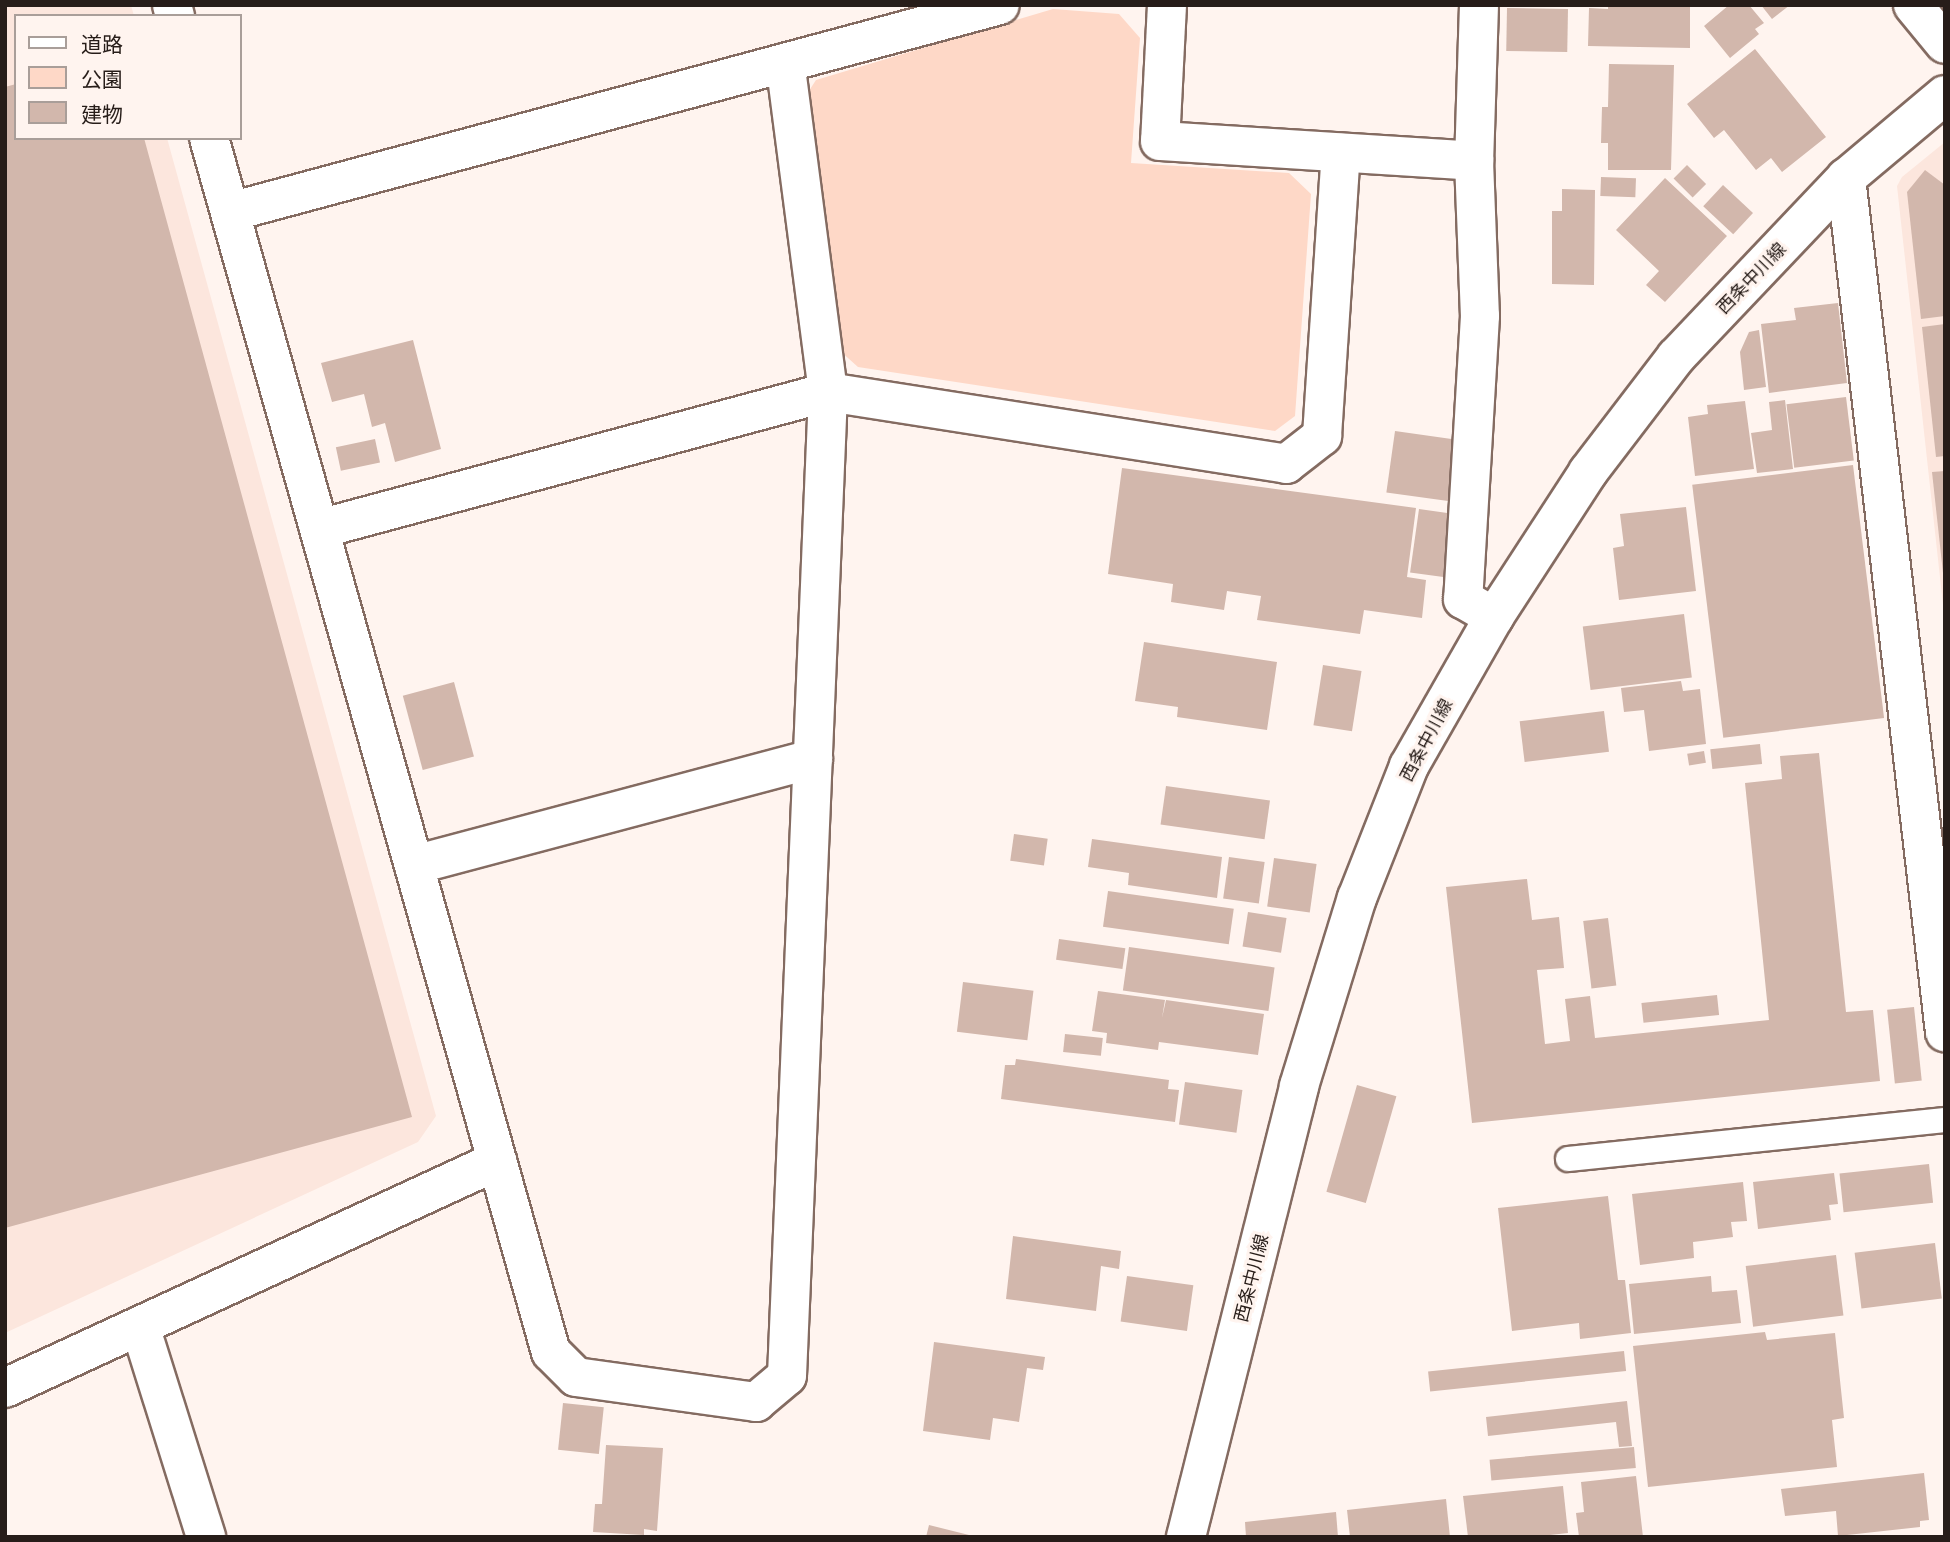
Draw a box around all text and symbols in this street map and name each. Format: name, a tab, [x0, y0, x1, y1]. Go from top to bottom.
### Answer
legend	[14, 14, 242, 140]
text: 道路	[81, 30, 123, 58]
text: 公園	[81, 65, 123, 93]
text: 建物	[81, 100, 123, 128]
street label: 西条中川線	[1712, 238, 1790, 318]
street label: 西条中川線	[1395, 695, 1457, 785]
street label: 西条中川線	[1230, 1232, 1272, 1324]

